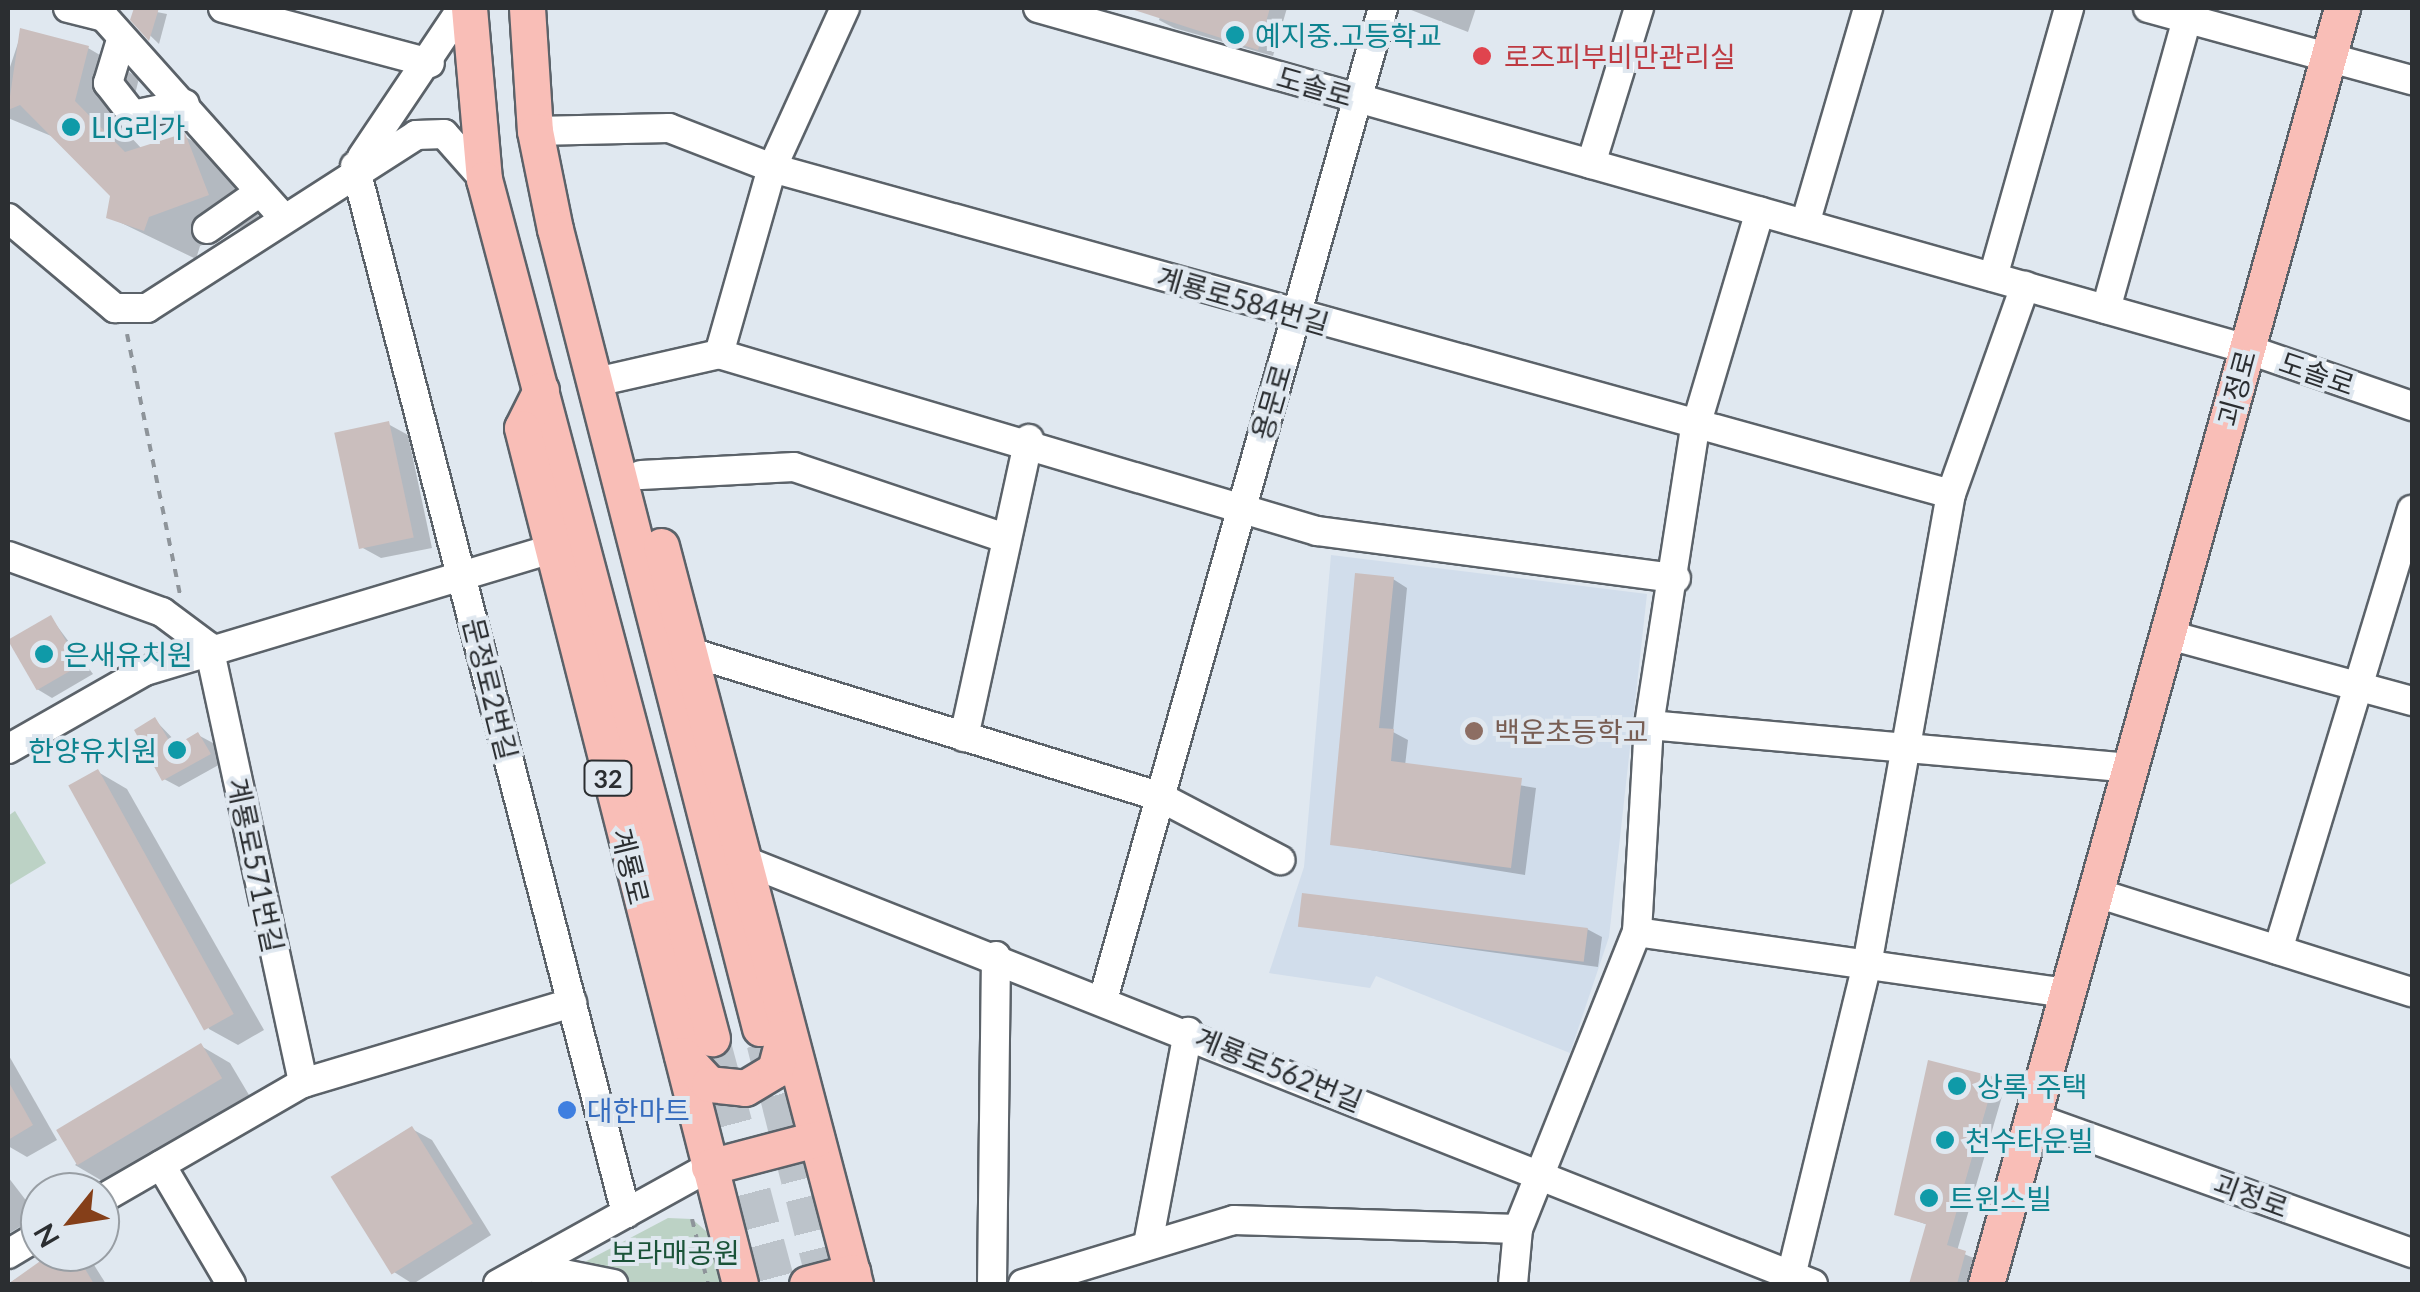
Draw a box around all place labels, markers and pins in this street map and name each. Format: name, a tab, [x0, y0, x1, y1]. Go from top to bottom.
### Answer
place label: 예지중.고등학교	[1255, 18, 1442, 52]
marker: 예지중.고등학교	[1224, 24, 1246, 46]
place label: 로즈피부비만관리실	[1504, 39, 1736, 73]
marker: 로즈피부비만관리실	[1469, 43, 1495, 69]
place label: LIG리가	[91, 110, 185, 144]
marker: LIG리가	[60, 116, 82, 138]
place label: 은새유치원	[64, 637, 193, 671]
marker: 은새유치원	[33, 643, 55, 665]
place label: 백운초등학교	[1494, 714, 1649, 748]
marker: 백운초등학교	[1463, 720, 1485, 742]
place label: 한양유치원	[28, 733, 157, 767]
marker: 한양유치원	[166, 739, 188, 761]
place label: 상록 주택	[1977, 1069, 2087, 1103]
marker: 상록 주택	[1946, 1075, 1968, 1097]
place label: 대한마트	[587, 1093, 690, 1127]
marker: 대한마트	[556, 1099, 578, 1121]
place label: 천수타운빌	[1965, 1123, 2094, 1157]
marker: 천수타운빌	[1934, 1129, 1956, 1151]
place label: 트윈스빌	[1949, 1181, 2052, 1215]
marker: 트윈스빌	[1918, 1187, 1940, 1209]

